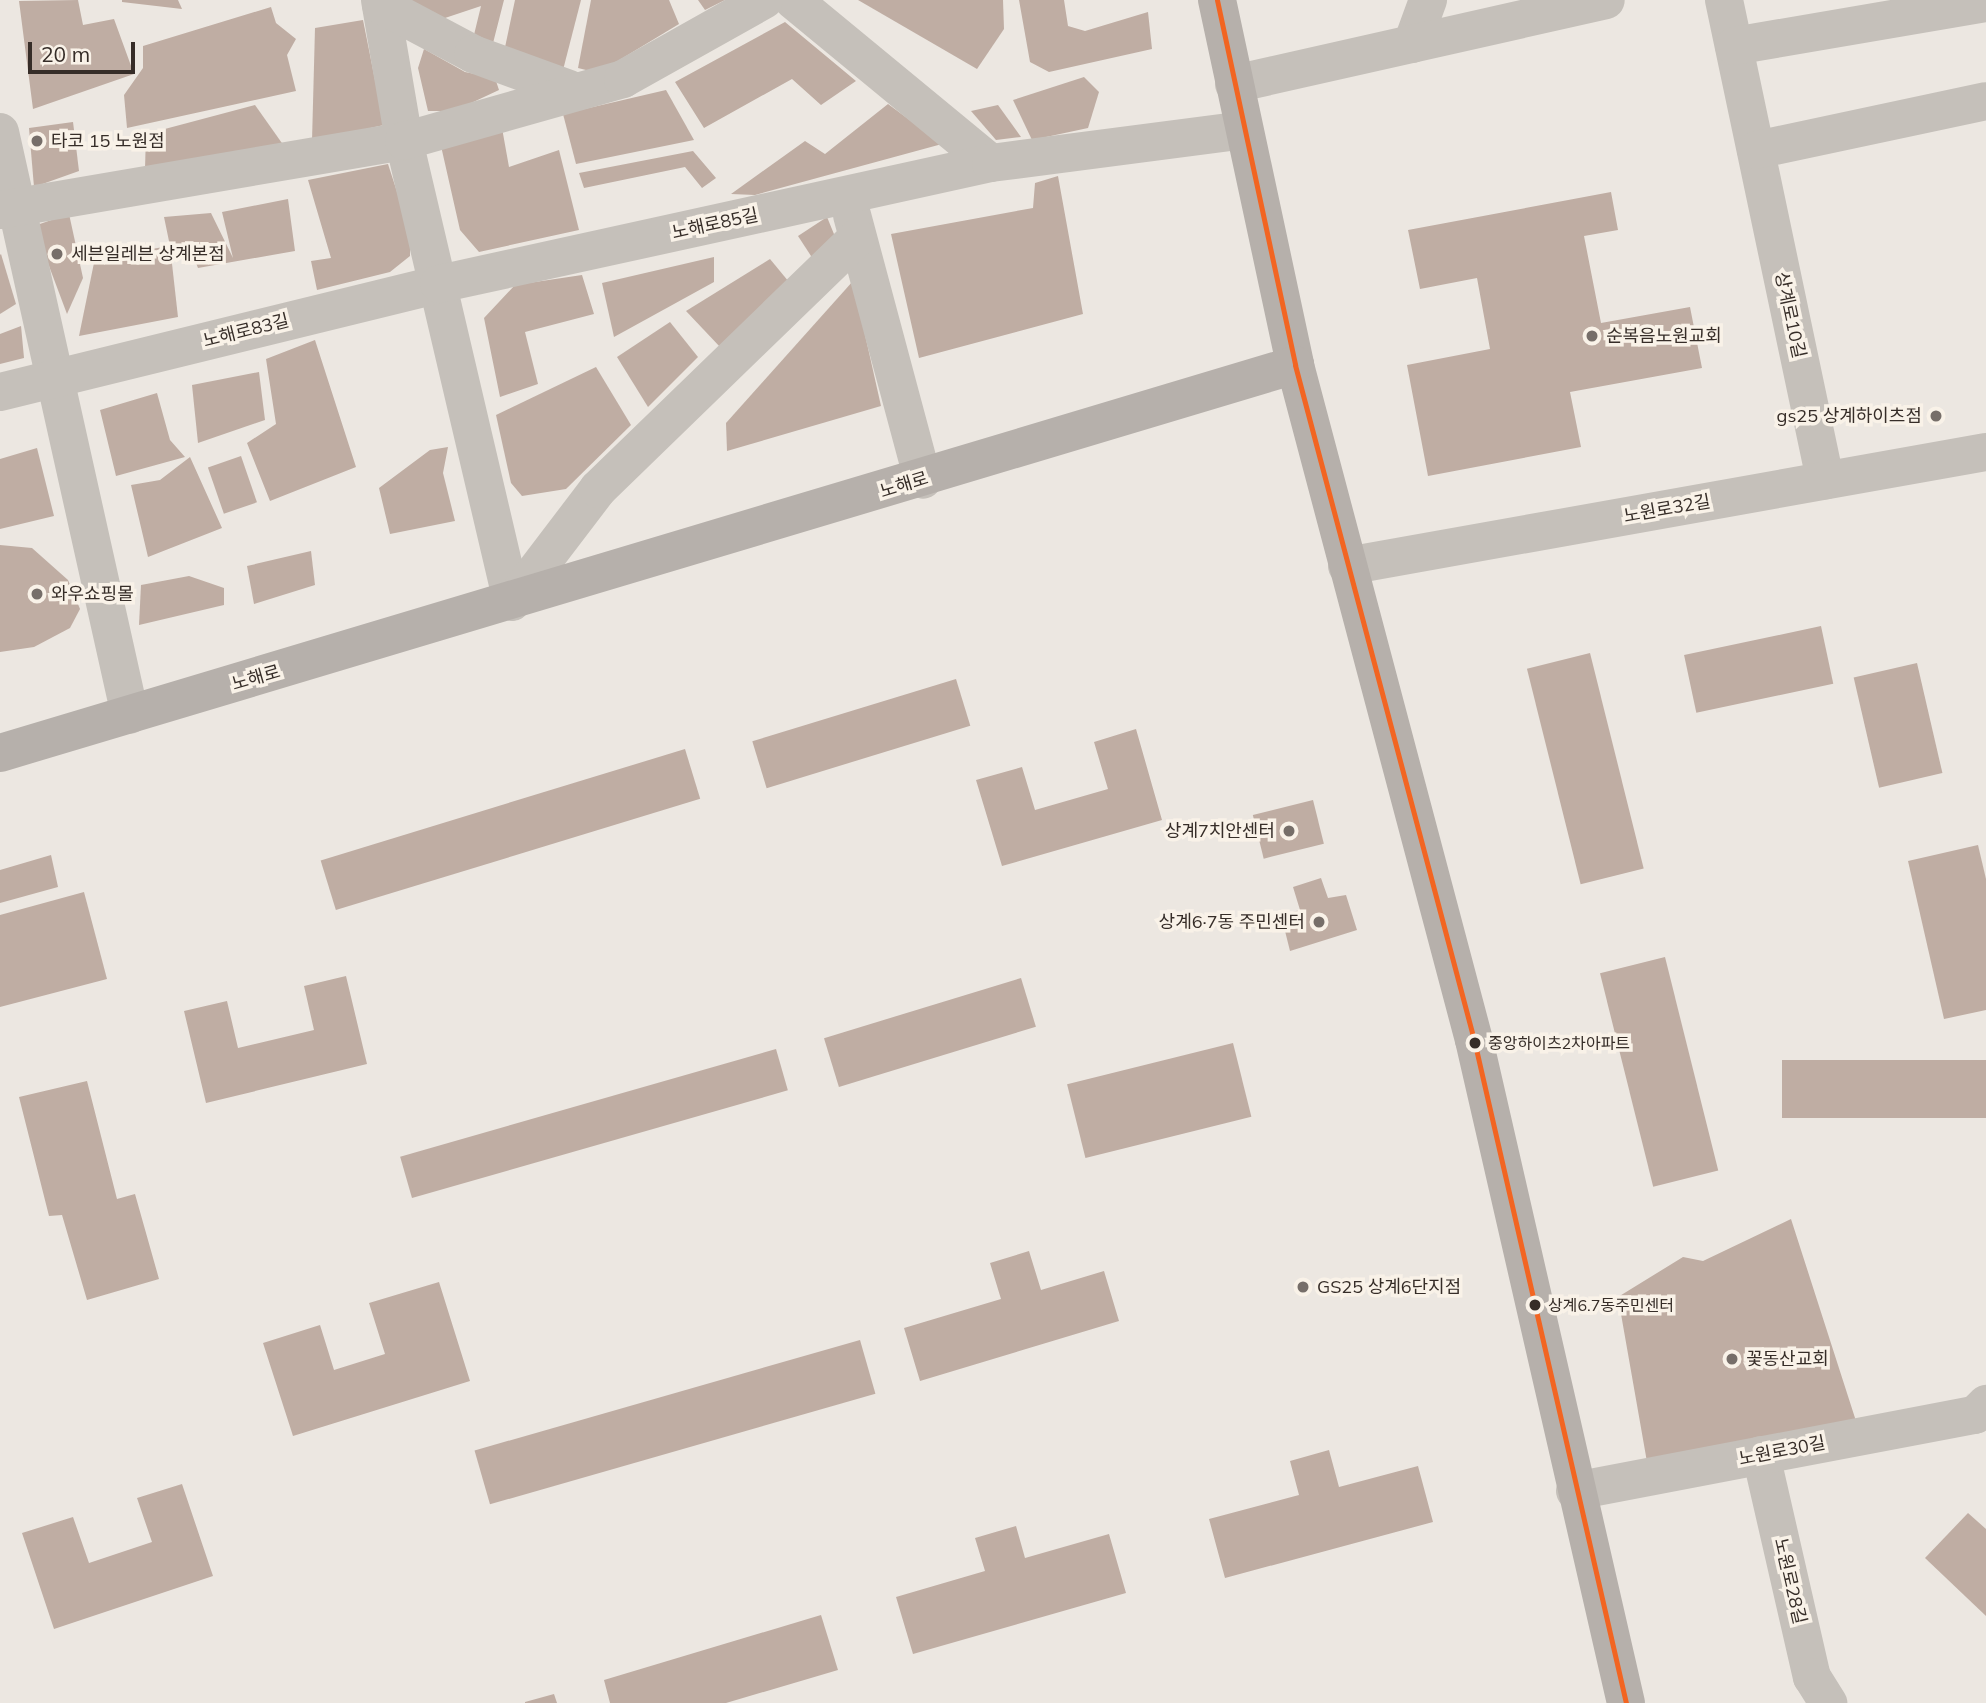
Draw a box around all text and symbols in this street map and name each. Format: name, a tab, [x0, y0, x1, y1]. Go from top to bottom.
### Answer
scale bar	[32, 28, 138, 72]
text: 20 m	[41, 41, 90, 67]
place label: 타코 15 노원점	[51, 130, 165, 152]
marker: 타코 15 노원점	[29, 133, 45, 149]
street label: 노해로85길	[670, 204, 760, 244]
place label: 세븐일레븐 상계본점	[71, 243, 225, 265]
marker: 세븐일레븐 상계본점	[49, 246, 65, 262]
street label: 상계로10길	[1770, 270, 1810, 360]
street label: 노해로83길	[201, 310, 291, 352]
place label: 순복음노원교회	[1606, 325, 1722, 347]
marker: 순복음노원교회	[1584, 328, 1600, 344]
place label: gs25 상계하이츠점	[1777, 405, 1922, 427]
marker: gs25 상계하이츠점	[1928, 408, 1944, 424]
street label: 노해로	[877, 467, 931, 503]
street label: 노원로32길	[1622, 491, 1712, 527]
place label: 와우쇼핑몰	[51, 583, 134, 605]
marker: 와우쇼핑몰	[29, 586, 45, 602]
street label: 노해로	[229, 661, 283, 695]
place label: 상계7치안센터	[1165, 820, 1275, 842]
marker: 상계7치안센터	[1281, 823, 1297, 839]
place label: 상계6·7동 주민센터	[1159, 911, 1305, 933]
marker: 상계6·7동 주민센터	[1311, 914, 1327, 930]
place label: 중앙하이츠2차아파트	[1488, 1033, 1630, 1053]
marker: 중앙하이츠2차아파트	[1468, 1036, 1482, 1050]
place label: GS25 상계6단지점	[1317, 1276, 1461, 1298]
marker: GS25 상계6단지점	[1295, 1279, 1311, 1295]
place label: 상계6.7동주민센터	[1548, 1295, 1674, 1315]
marker: 상계6.7동주민센터	[1528, 1298, 1542, 1312]
place label: 꽃동산교회	[1746, 1348, 1829, 1370]
marker: 꽃동산교회	[1724, 1351, 1740, 1367]
street label: 노원로30길	[1737, 1432, 1827, 1470]
street label: 노원로28길	[1770, 1536, 1810, 1626]

